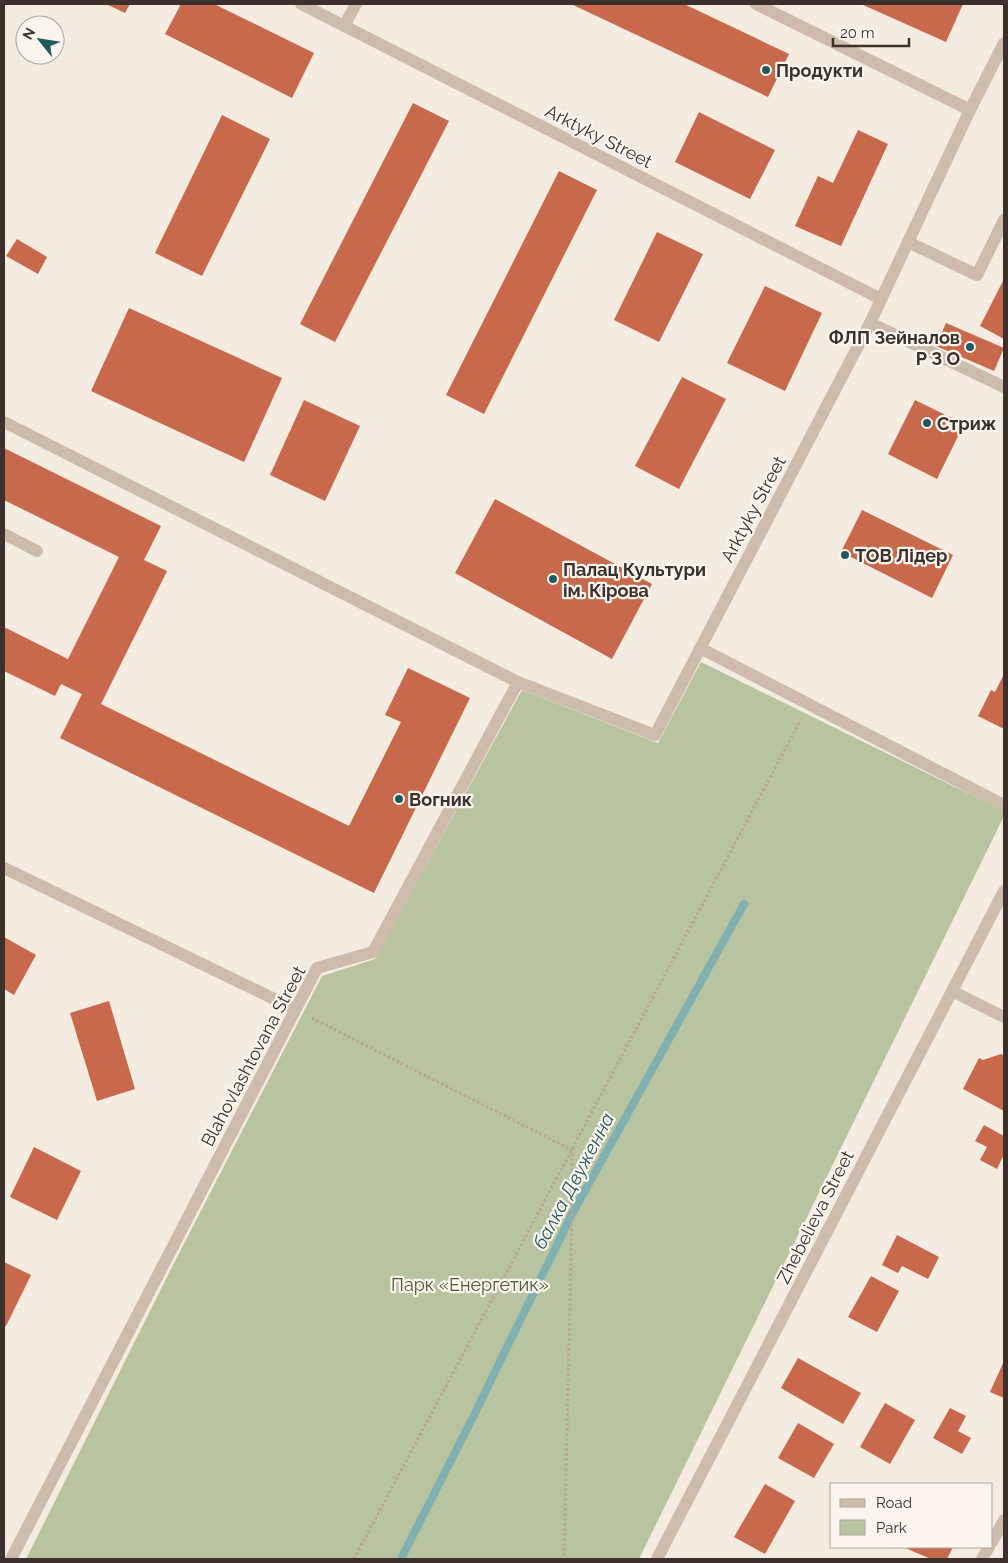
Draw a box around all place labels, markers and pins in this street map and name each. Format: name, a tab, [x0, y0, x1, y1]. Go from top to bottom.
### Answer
place label: Продукти	[776, 60, 863, 81]
marker: Продукти	[760, 64, 772, 76]
place label: ФЛП Зейналов Р З О	[829, 327, 960, 369]
marker: ФЛП Зейналов Р З О	[964, 341, 976, 353]
place label: Стриж	[937, 413, 997, 434]
marker: Стриж	[921, 417, 933, 429]
place label: ТОВ Лідер	[855, 545, 947, 566]
marker: ТОВ Лідер	[839, 549, 851, 561]
place label: Палац Культури ім. Кірова	[563, 559, 706, 601]
marker: Палац Культури ім. Кірова	[547, 573, 559, 585]
place label: Вогник	[409, 789, 472, 810]
marker: Вогник	[393, 793, 405, 805]

